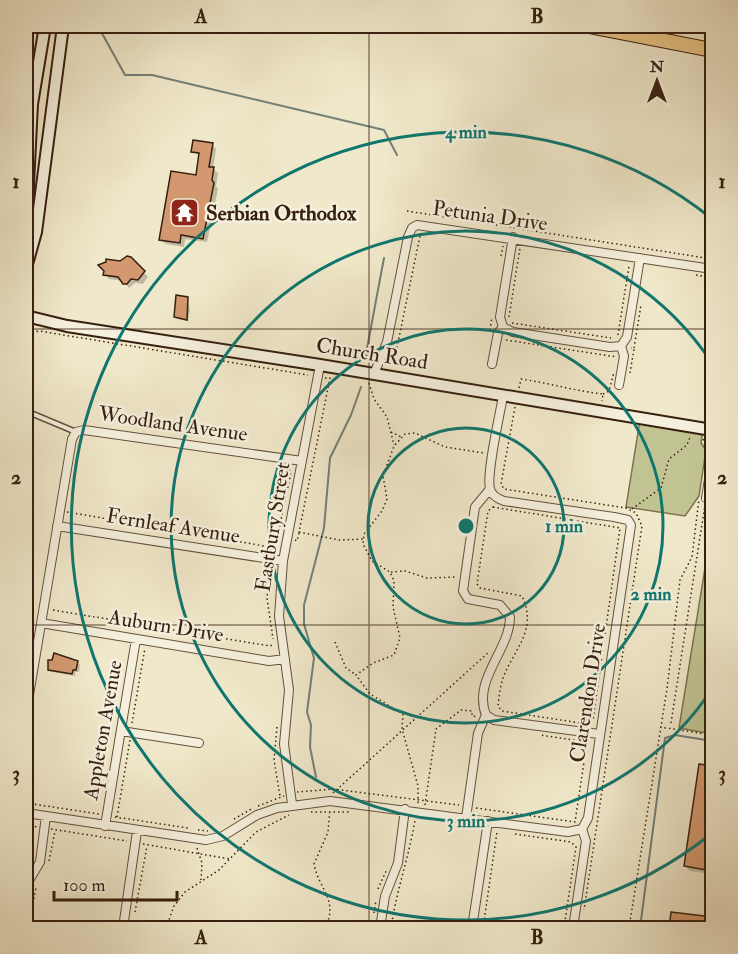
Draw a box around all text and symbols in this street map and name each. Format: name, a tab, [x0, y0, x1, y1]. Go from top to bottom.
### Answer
text: A	[194, 4, 208, 29]
text: B	[530, 4, 544, 29]
north arrow	[627, 51, 687, 111]
text: N	[649, 57, 665, 77]
text: 4 min	[444, 121, 487, 144]
text: 1	[12, 169, 20, 194]
text: 1	[718, 169, 726, 194]
street label: Petunia Drive	[431, 195, 549, 237]
temple icon: Serbian Orthodox	[169, 197, 201, 229]
place label: Serbian Orthodox	[206, 200, 357, 227]
street label: Church Road	[314, 332, 430, 376]
street label: Woodland Avenue	[96, 400, 250, 448]
street label: Eastbury Street	[249, 460, 297, 594]
text: 2	[11, 465, 21, 490]
text: 2	[717, 465, 727, 490]
street label: Fernleaf Avenue	[104, 502, 242, 550]
text: 1 min	[545, 515, 584, 538]
centre of rings	[456, 516, 476, 536]
text: 2 min	[631, 583, 672, 606]
street label: Auburn Drive	[105, 603, 226, 648]
street label: Clarendon Drive	[564, 621, 612, 764]
street label: Appleton Avenue	[77, 658, 129, 803]
text: 3	[12, 761, 20, 786]
text: 3	[718, 761, 726, 786]
text: 3 min	[447, 810, 486, 833]
scale bar	[54, 864, 177, 902]
text: 100 m	[63, 874, 106, 897]
text: A	[194, 925, 208, 950]
text: B	[530, 925, 544, 950]

